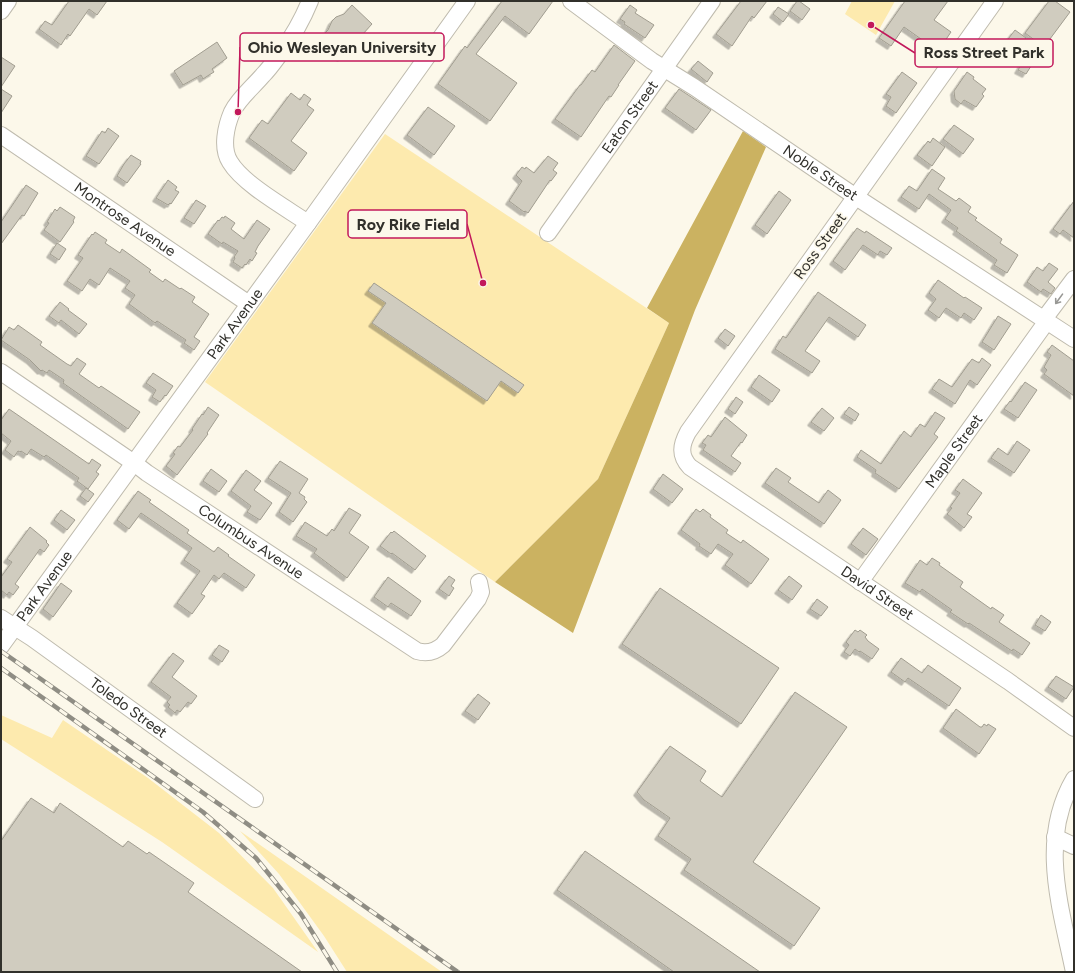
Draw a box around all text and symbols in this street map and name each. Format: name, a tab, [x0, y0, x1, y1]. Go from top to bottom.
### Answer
callout: Ohio Wesleyan University	[240, 33, 444, 61]
text: Ohio Wesleyan University	[248, 38, 437, 57]
callout: Ross Street Park	[915, 39, 1053, 67]
text: Ross Street Park	[923, 43, 1045, 62]
street label: Eaton Street	[598, 77, 662, 157]
street label: Noble Street	[780, 141, 861, 205]
street label: Montrose Avenue	[71, 179, 179, 260]
street label: Ross Street	[790, 209, 850, 283]
callout: Roy Rike Field	[348, 210, 467, 238]
text: Roy Rike Field	[356, 215, 460, 234]
street label: Park Avenue	[203, 285, 266, 363]
one-way arrow	[1055, 293, 1063, 304]
street label: Maple Street	[921, 410, 986, 492]
street label: Columbus Avenue	[195, 500, 307, 583]
street label: Park Avenue	[13, 547, 76, 625]
street label: David Street	[837, 562, 917, 624]
street label: Toledo Street	[86, 674, 171, 742]

